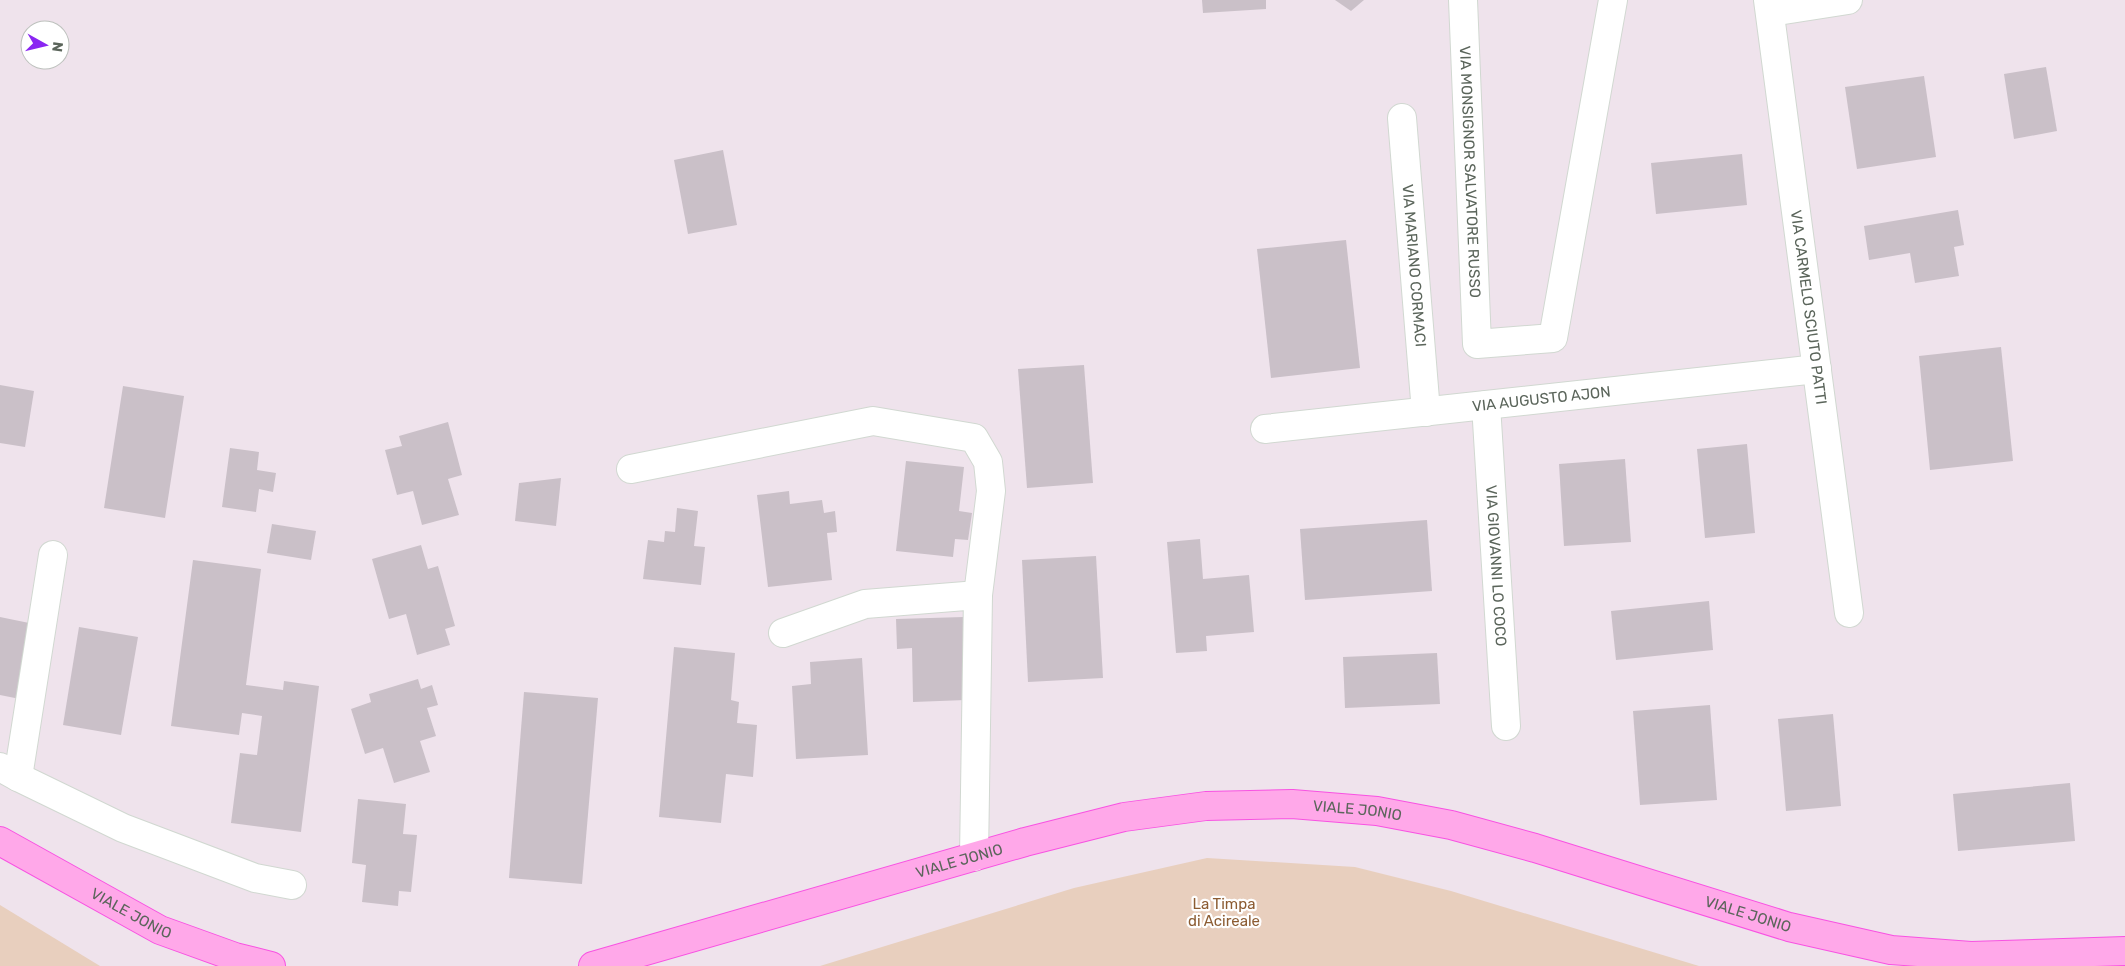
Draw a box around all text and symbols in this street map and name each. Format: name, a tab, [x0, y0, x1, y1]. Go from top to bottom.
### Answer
north arrow	[20, 20, 70, 70]
text: N	[48, 41, 66, 53]
street label: VIA MONSIGNOR SALVATORE RUSSO	[1456, 45, 1484, 298]
street label: VIA MARIANO CORMACI	[1398, 183, 1430, 348]
street label: VIA CARMELO SCIUTO PATTI	[1787, 209, 1830, 406]
street label: VIA AUGUSTO AJON	[1471, 382, 1612, 415]
street label: VIA GIOVANNI LO COCO	[1482, 484, 1510, 647]
street label: VIALE JONIO	[1312, 797, 1403, 825]
street label: VIALE JONIO	[914, 840, 1005, 882]
street label: VIALE JONIO	[88, 884, 174, 942]
street label: VIALE JONIO	[1702, 892, 1793, 936]
park label: La Timpa di Acireale	[1188, 895, 1260, 930]

